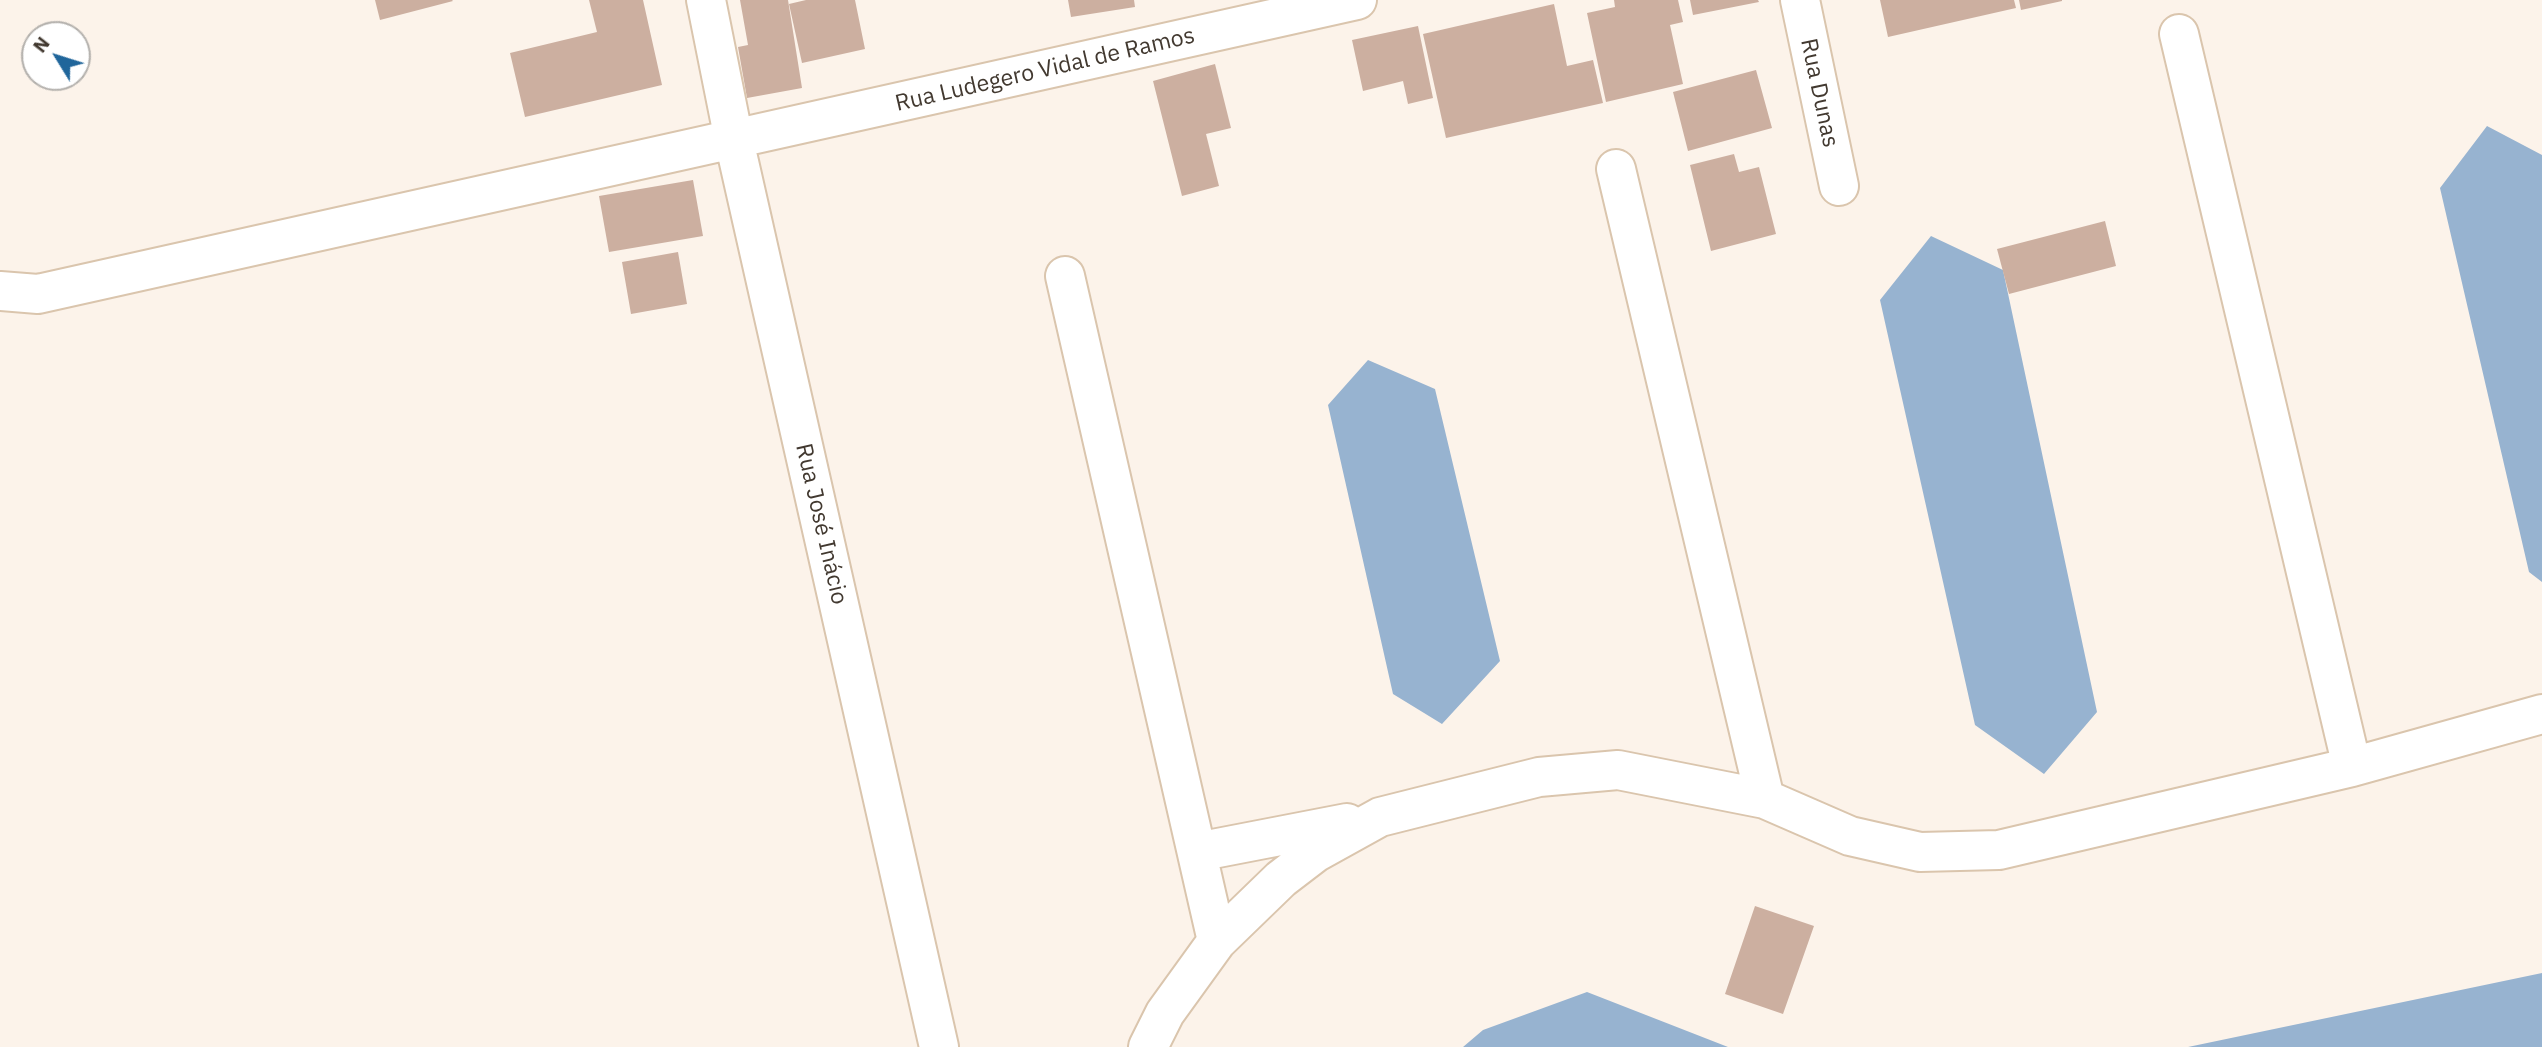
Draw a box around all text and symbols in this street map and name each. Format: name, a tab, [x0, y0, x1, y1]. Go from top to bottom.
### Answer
north arrow	[21, 21, 91, 91]
street label: Rua Ludegero Vidal de Ramos	[893, 22, 1197, 118]
text: N	[27, 31, 55, 57]
street label: Rua Dunas	[1794, 36, 1844, 150]
street label: Rua José Inácio	[789, 441, 853, 607]

